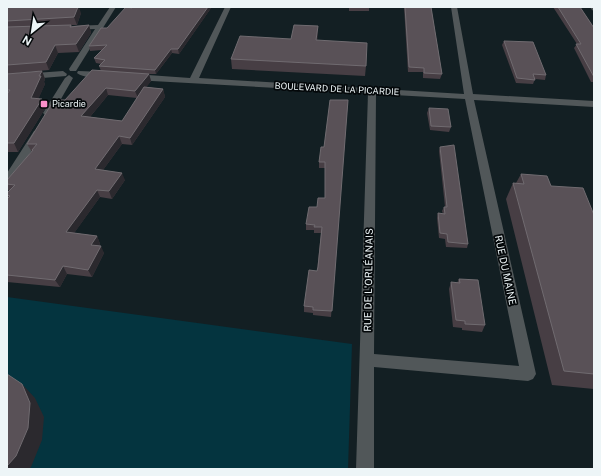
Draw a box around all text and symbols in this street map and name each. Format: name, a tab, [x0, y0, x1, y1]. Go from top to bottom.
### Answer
north arrow	[12, 12, 52, 52]
text: N	[20, 33, 34, 48]
street label: BOULEVARD DE LA PICARDIE	[274, 80, 400, 97]
place label: Picardie	[52, 98, 86, 109]
marker: Picardie	[39, 99, 49, 109]
street label: RUE DE L'ORLÉANAIS	[361, 228, 375, 332]
street label: RUE DU MAINE	[493, 234, 519, 306]

